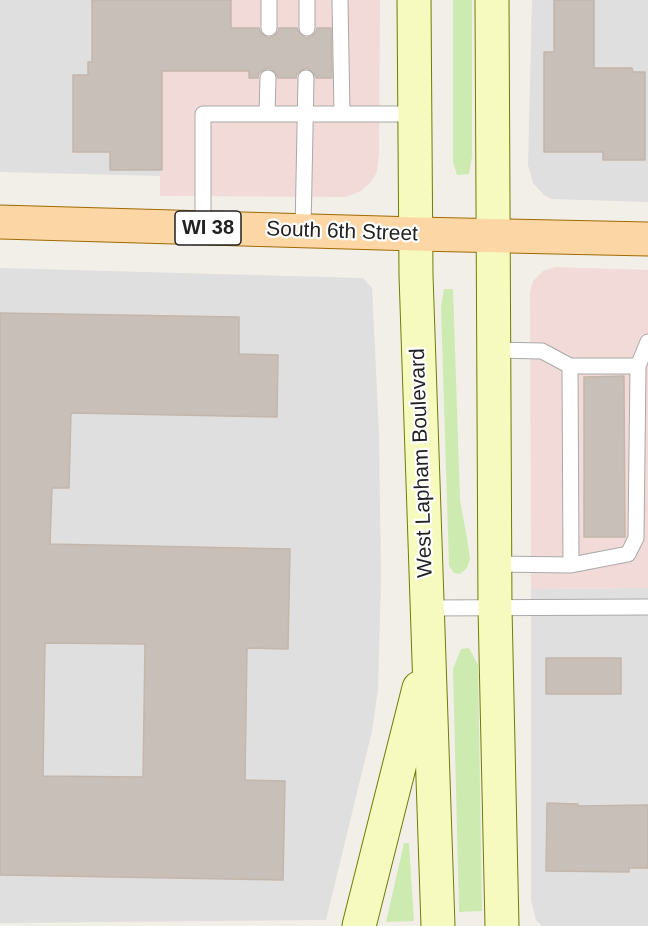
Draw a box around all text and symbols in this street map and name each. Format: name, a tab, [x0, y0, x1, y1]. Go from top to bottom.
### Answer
road number: WI 38	[175, 211, 241, 245]
street label: South 6th Street	[266, 217, 418, 247]
street label: West Lapham Boulevard	[405, 348, 439, 578]

